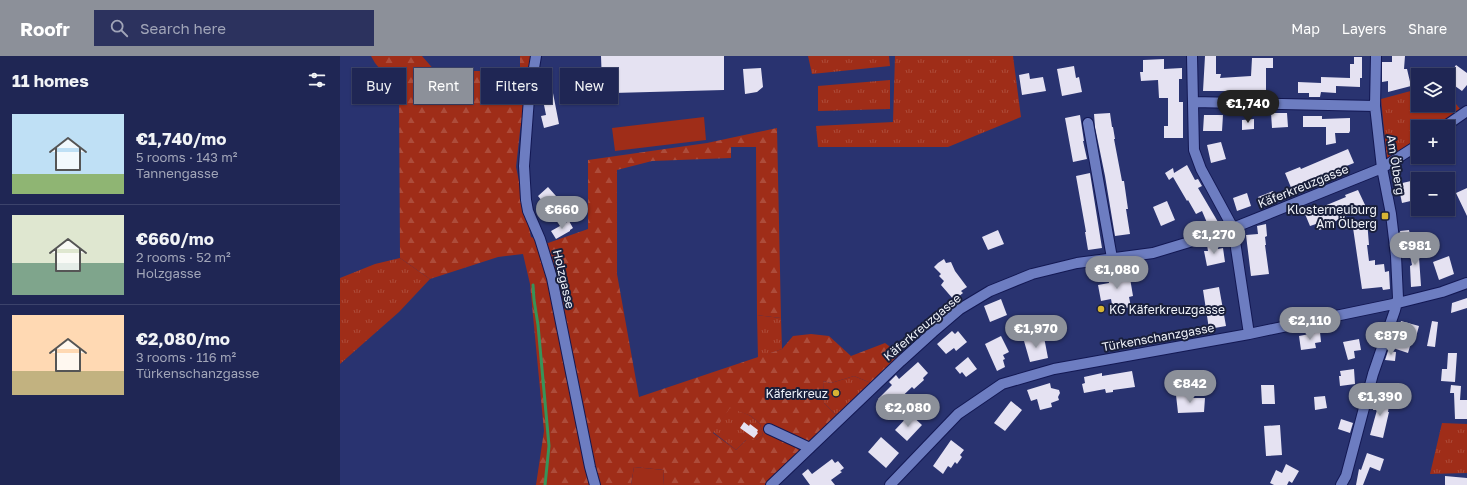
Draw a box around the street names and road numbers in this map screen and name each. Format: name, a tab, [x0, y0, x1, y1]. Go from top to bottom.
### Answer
street label: Am Ölberg	[1384, 134, 1408, 196]
street label: Käferkreuzgasse	[1256, 161, 1351, 211]
street label: Holzgasse	[550, 248, 578, 310]
street label: Käferkreuzgasse	[880, 290, 964, 364]
street label: Türkenschanzgasse	[1101, 320, 1215, 354]

